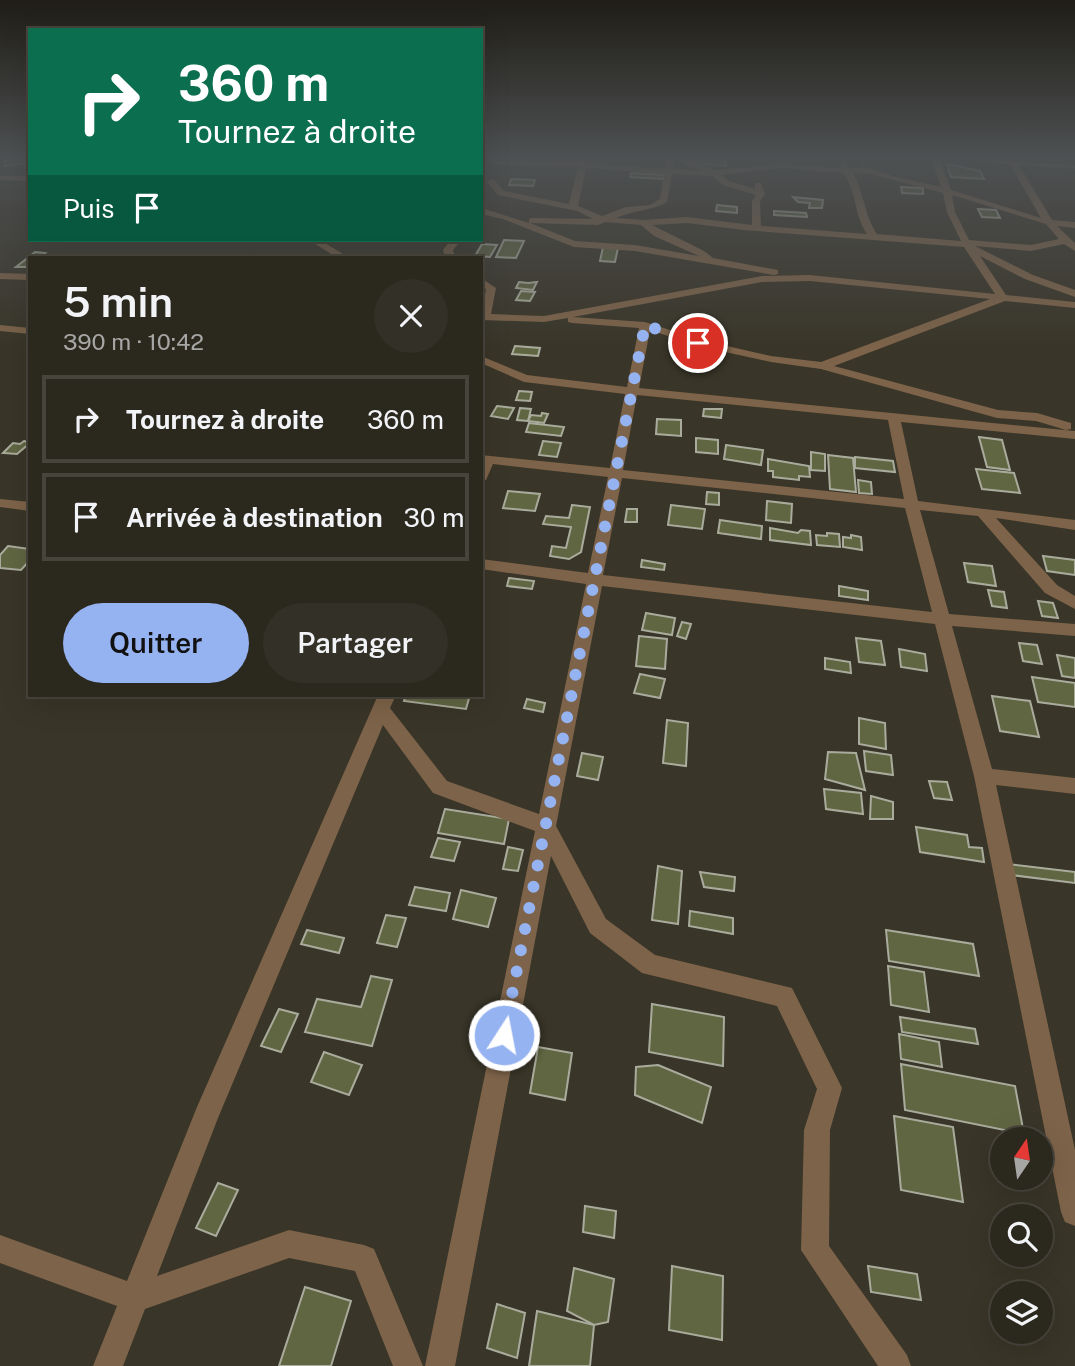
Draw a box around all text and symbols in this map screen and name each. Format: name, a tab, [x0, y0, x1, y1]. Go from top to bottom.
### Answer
text: 360 m	[178, 54, 329, 112]
icon: right	[63, 56, 154, 147]
text: Tournez à droite	[178, 113, 416, 150]
icon: arrive	[128, 189, 166, 227]
text: Puis	[63, 193, 114, 224]
text: 5 min	[63, 277, 173, 326]
button: close	[374, 279, 448, 353]
pin	[668, 313, 728, 373]
icon: arrive	[679, 324, 717, 362]
text: 390 m · 10:42	[63, 328, 204, 355]
icon: right	[67, 400, 105, 438]
text: Tournez à droite	[126, 404, 324, 435]
text: 360 m	[367, 404, 444, 435]
icon: arrive	[67, 498, 105, 536]
text: Arrivée à destination	[126, 502, 383, 533]
text: 30 m	[404, 502, 465, 533]
button: Quitter	[63, 603, 249, 683]
button: Partager	[263, 603, 448, 683]
position arrow	[467, 998, 541, 1072]
north arrow	[990, 1127, 1054, 1190]
map controls	[990, 1127, 1053, 1344]
button: search	[990, 1204, 1053, 1267]
button: layers	[990, 1281, 1053, 1344]

